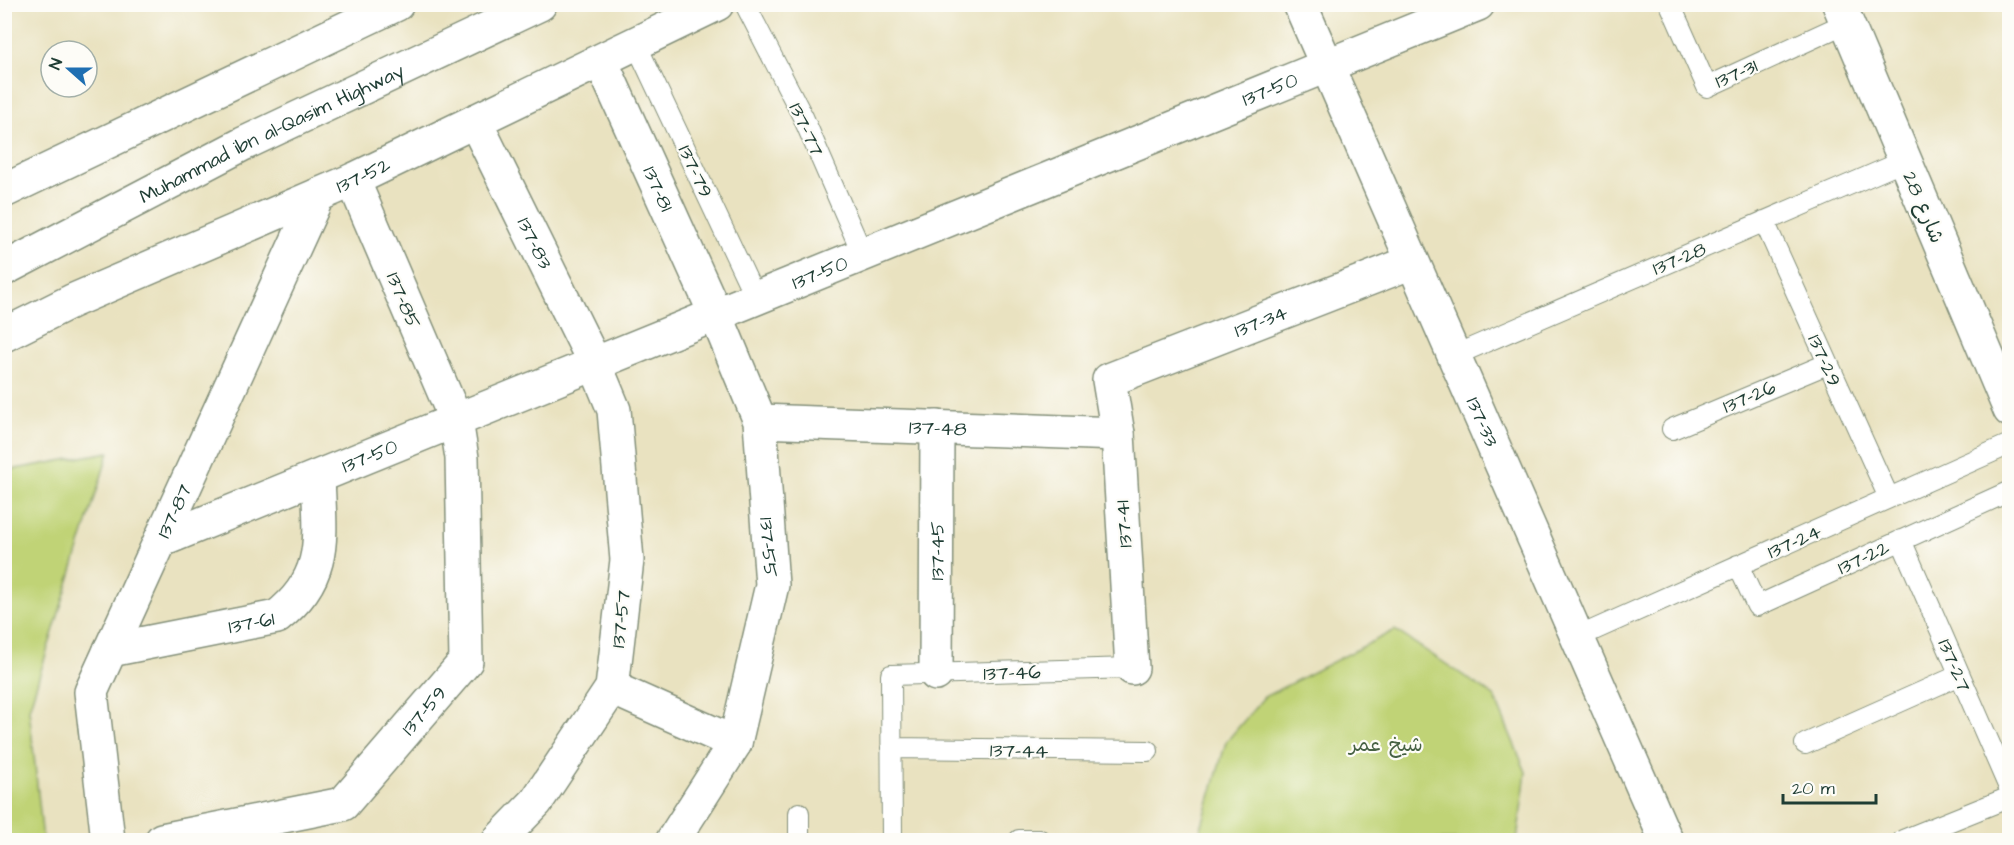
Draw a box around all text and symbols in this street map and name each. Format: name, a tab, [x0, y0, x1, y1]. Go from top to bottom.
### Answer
north arrow	[39, 39, 99, 99]
street label: 137-31	[1711, 52, 1763, 96]
text: N	[44, 55, 68, 73]
street label: Muhammad ibn al-Qasim Highway	[134, 57, 409, 211]
street label: 137-50	[1238, 66, 1303, 114]
street label: 137-77	[782, 98, 831, 161]
street label: 137-79	[671, 141, 719, 202]
street label: 137-52	[332, 151, 396, 201]
street label: 137-81	[635, 162, 680, 216]
street label: شارع 28	[1895, 167, 1951, 248]
street label: 137-83	[510, 213, 559, 274]
street label: 137-28	[1648, 235, 1711, 283]
street label: 137-50	[788, 249, 852, 297]
street label: 137-85	[379, 268, 427, 333]
street label: 137-34	[1230, 299, 1292, 345]
street label: 137-29	[1800, 330, 1848, 391]
street label: 137-26	[1718, 373, 1781, 421]
street label: 137-33	[1459, 393, 1505, 451]
street label: 137-48	[908, 413, 967, 444]
street label: 137-50	[338, 432, 402, 480]
street label: 137-87	[150, 480, 199, 543]
street label: 137-41	[1108, 499, 1140, 549]
street label: 137-55	[752, 516, 784, 578]
street label: 137-24	[1763, 518, 1826, 566]
street label: 137-45	[923, 521, 952, 581]
street label: 137-22	[1833, 534, 1894, 582]
street label: 137-57	[604, 589, 638, 649]
street label: 137-61	[226, 605, 277, 641]
street label: 137-27	[1930, 635, 1978, 696]
street label: 137-46	[983, 658, 1042, 688]
street label: 137-59	[395, 680, 453, 742]
park label: شيخ عمر	[1347, 731, 1423, 759]
street label: 137-44	[990, 736, 1049, 766]
scale bar	[1783, 767, 1876, 805]
text: 20 m	[1792, 776, 1835, 801]

